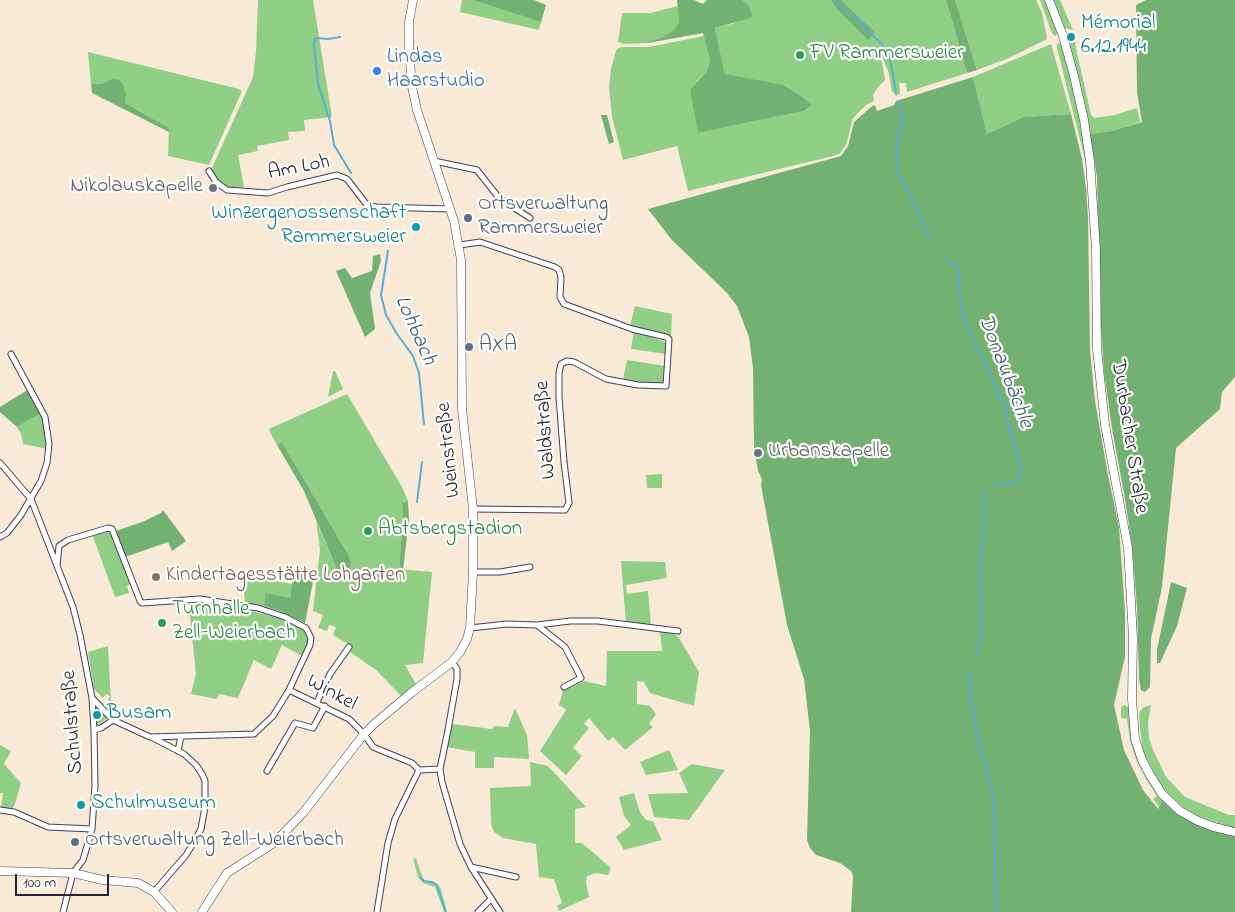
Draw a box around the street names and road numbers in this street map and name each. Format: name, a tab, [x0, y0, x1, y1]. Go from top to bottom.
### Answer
street label: Am Loh	[266, 151, 332, 187]
street label: Durbacher Straße	[1103, 358, 1153, 516]
street label: Waldstraße	[531, 380, 563, 480]
street label: Weinstraße	[432, 401, 468, 499]
street label: Schulstraße	[58, 669, 90, 775]
street label: Winkel	[301, 670, 361, 718]

